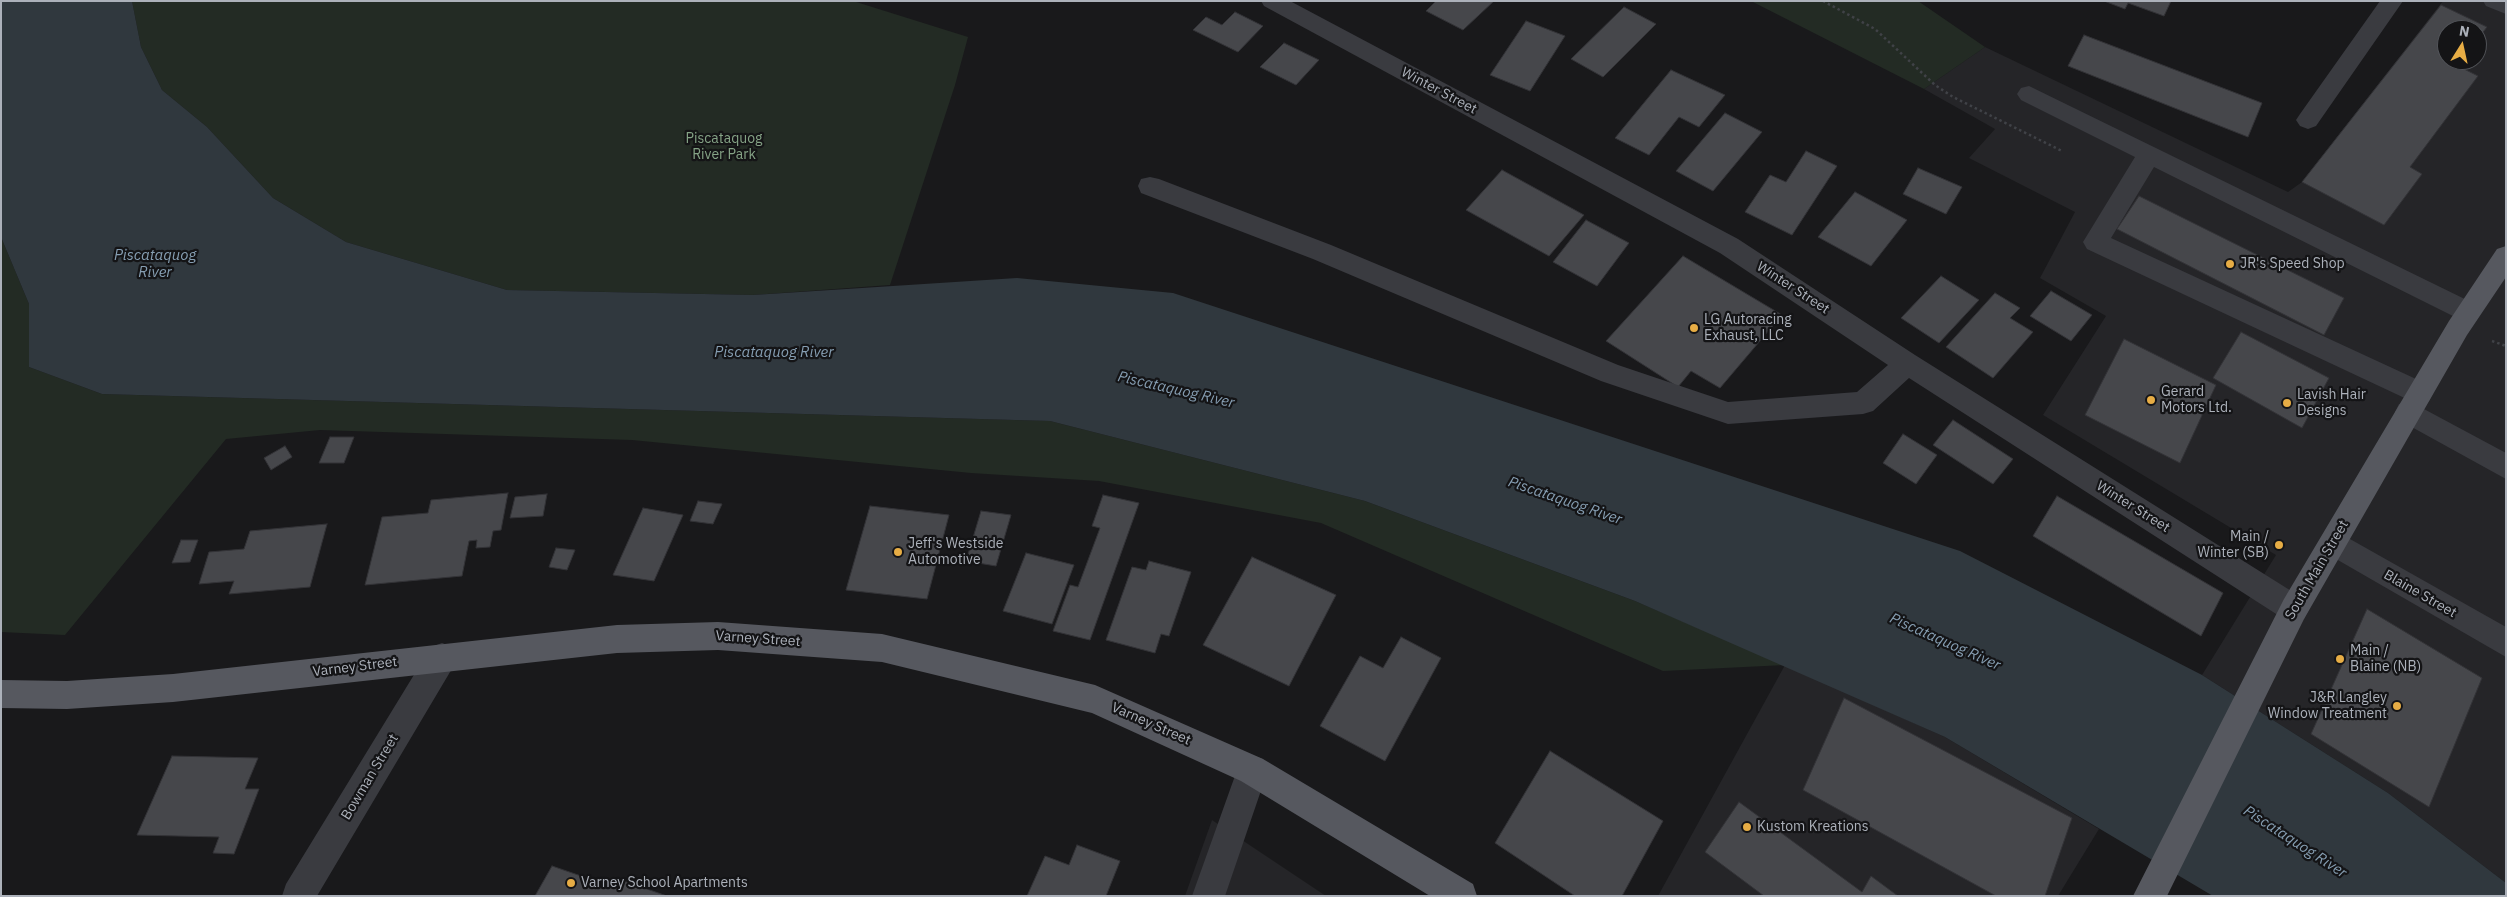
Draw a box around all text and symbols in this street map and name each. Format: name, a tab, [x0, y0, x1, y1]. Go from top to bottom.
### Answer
north arrow	[2437, 20, 2487, 70]
text: N	[2458, 21, 2471, 41]
street label: Winter Street	[1398, 64, 1480, 118]
park label: Piscataquog River Park	[685, 131, 763, 164]
water label: Piscataquog River	[114, 247, 196, 282]
place label: JR's Speed Shop	[2240, 256, 2345, 272]
street label: Winter Street	[1753, 258, 1833, 318]
marker: JR's Speed Shop	[2224, 258, 2236, 270]
place label: LG Autoracing Exhaust, LLC	[1704, 312, 1792, 344]
marker: LG Autoracing Exhaust, LLC	[1688, 322, 1700, 334]
water label: Piscataquog River	[714, 344, 834, 362]
water label: Piscataquog River	[1116, 368, 1236, 412]
place label: Gerard Motors Ltd.	[2161, 384, 2232, 417]
place label: Lavish Hair Designs	[2297, 387, 2366, 420]
marker: Gerard Motors Ltd.	[2145, 394, 2157, 406]
marker: Lavish Hair Designs	[2281, 397, 2293, 409]
water label: Piscataquog River	[1506, 473, 1624, 529]
street label: Winter Street	[2093, 478, 2173, 536]
street label: South Main Street	[2282, 517, 2352, 623]
place label: Main / Winter (SB)	[2197, 529, 2269, 562]
place label: Jeff's Westside Automotive	[908, 536, 1004, 568]
marker: Main / Winter (SB)	[2273, 539, 2285, 551]
marker: Jeff's Westside Automotive	[892, 546, 904, 558]
street label: Blaine Street	[2381, 566, 2459, 622]
water label: Piscataquog River	[1887, 610, 2003, 674]
street label: Varney Street	[715, 628, 801, 650]
place label: Main / Blaine (NB)	[2350, 643, 2421, 676]
street label: Varney Street	[312, 653, 398, 681]
marker: Main / Blaine (NB)	[2334, 653, 2346, 665]
place label: J&R Langley Window Treatment	[2268, 690, 2387, 722]
street label: Varney Street	[1109, 699, 1193, 749]
marker: J&R Langley Window Treatment	[2391, 700, 2403, 712]
street label: Bowman Street	[338, 731, 402, 823]
water label: Piscataquog River	[2240, 802, 2350, 882]
place label: Kustom Kreations	[1757, 819, 1869, 835]
marker: Kustom Kreations	[1741, 821, 1753, 833]
place label: Varney School Apartments	[581, 875, 748, 891]
marker: Varney School Apartments	[565, 877, 577, 889]

